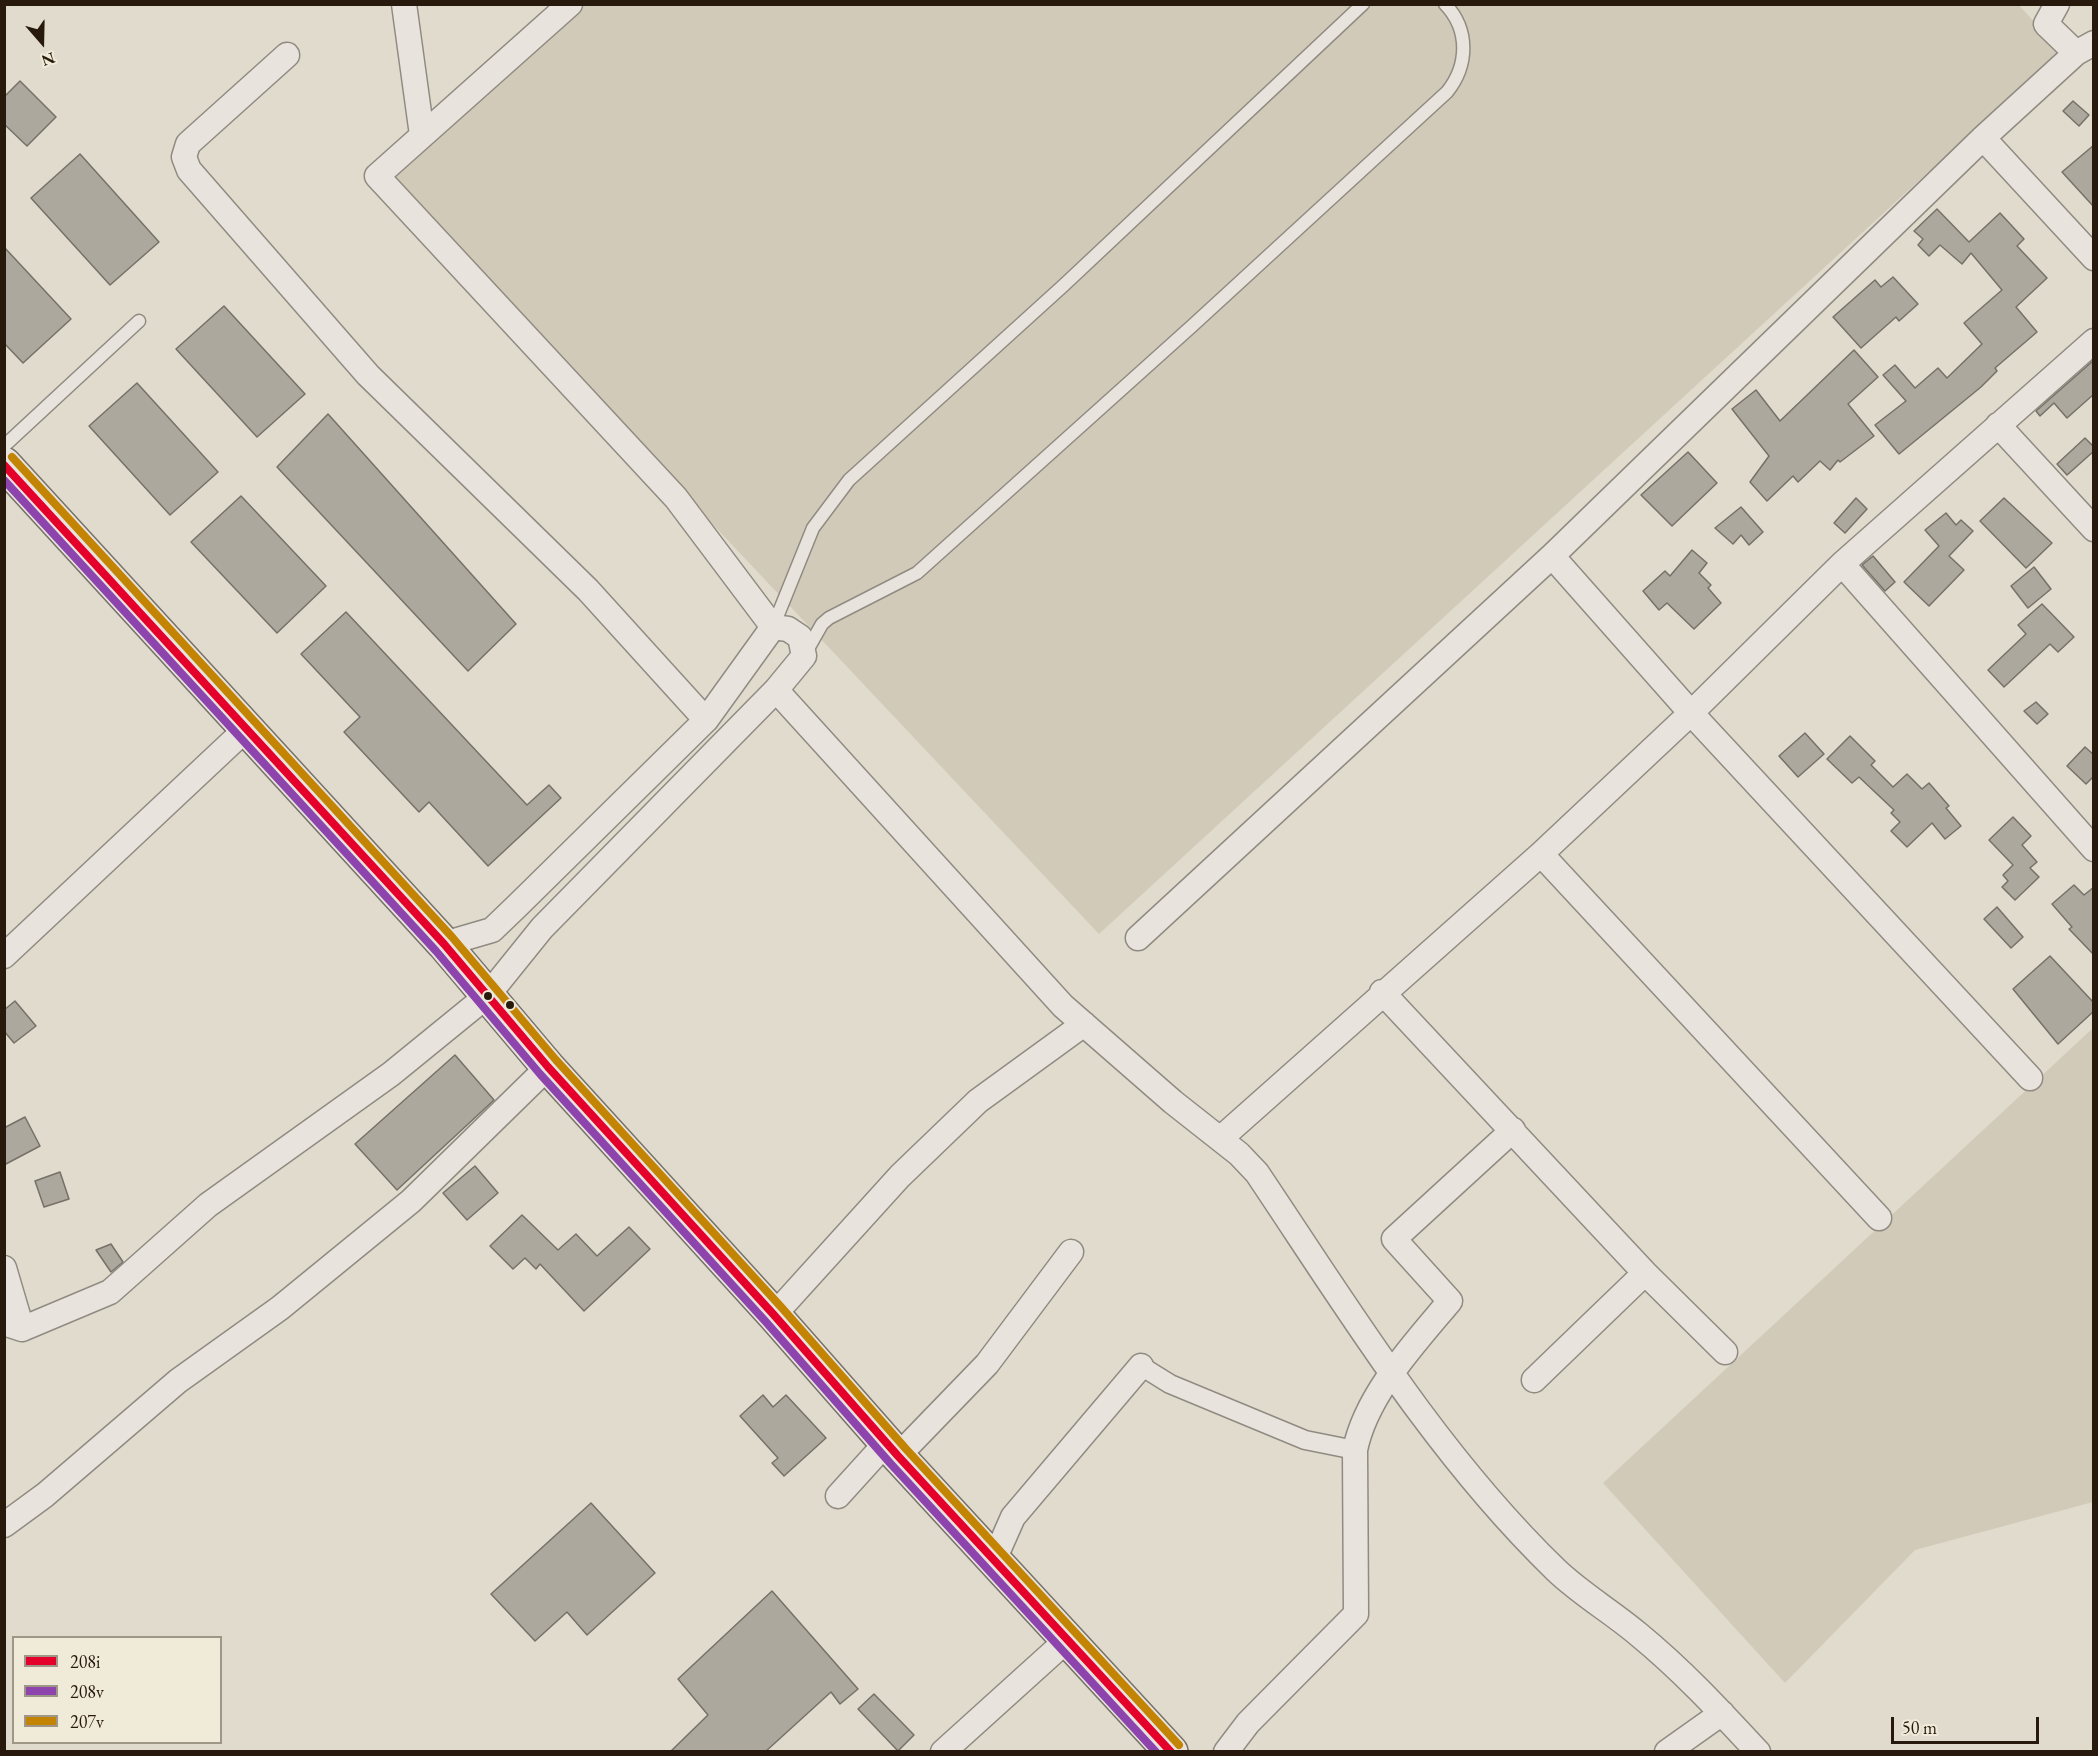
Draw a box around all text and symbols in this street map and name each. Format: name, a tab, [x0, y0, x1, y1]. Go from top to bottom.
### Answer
north arrow	[12, 12, 72, 72]
text: N	[39, 47, 58, 71]
unlabelled marker	[482, 990, 494, 1002]
unlabelled marker	[504, 999, 516, 1011]
legend	[12, 1636, 222, 1744]
text: 208i	[70, 1650, 100, 1673]
text: 208v	[70, 1680, 104, 1703]
scale bar	[1894, 1705, 2042, 1743]
text: 207v	[70, 1710, 104, 1733]
text: 50 m	[1902, 1716, 1937, 1739]

